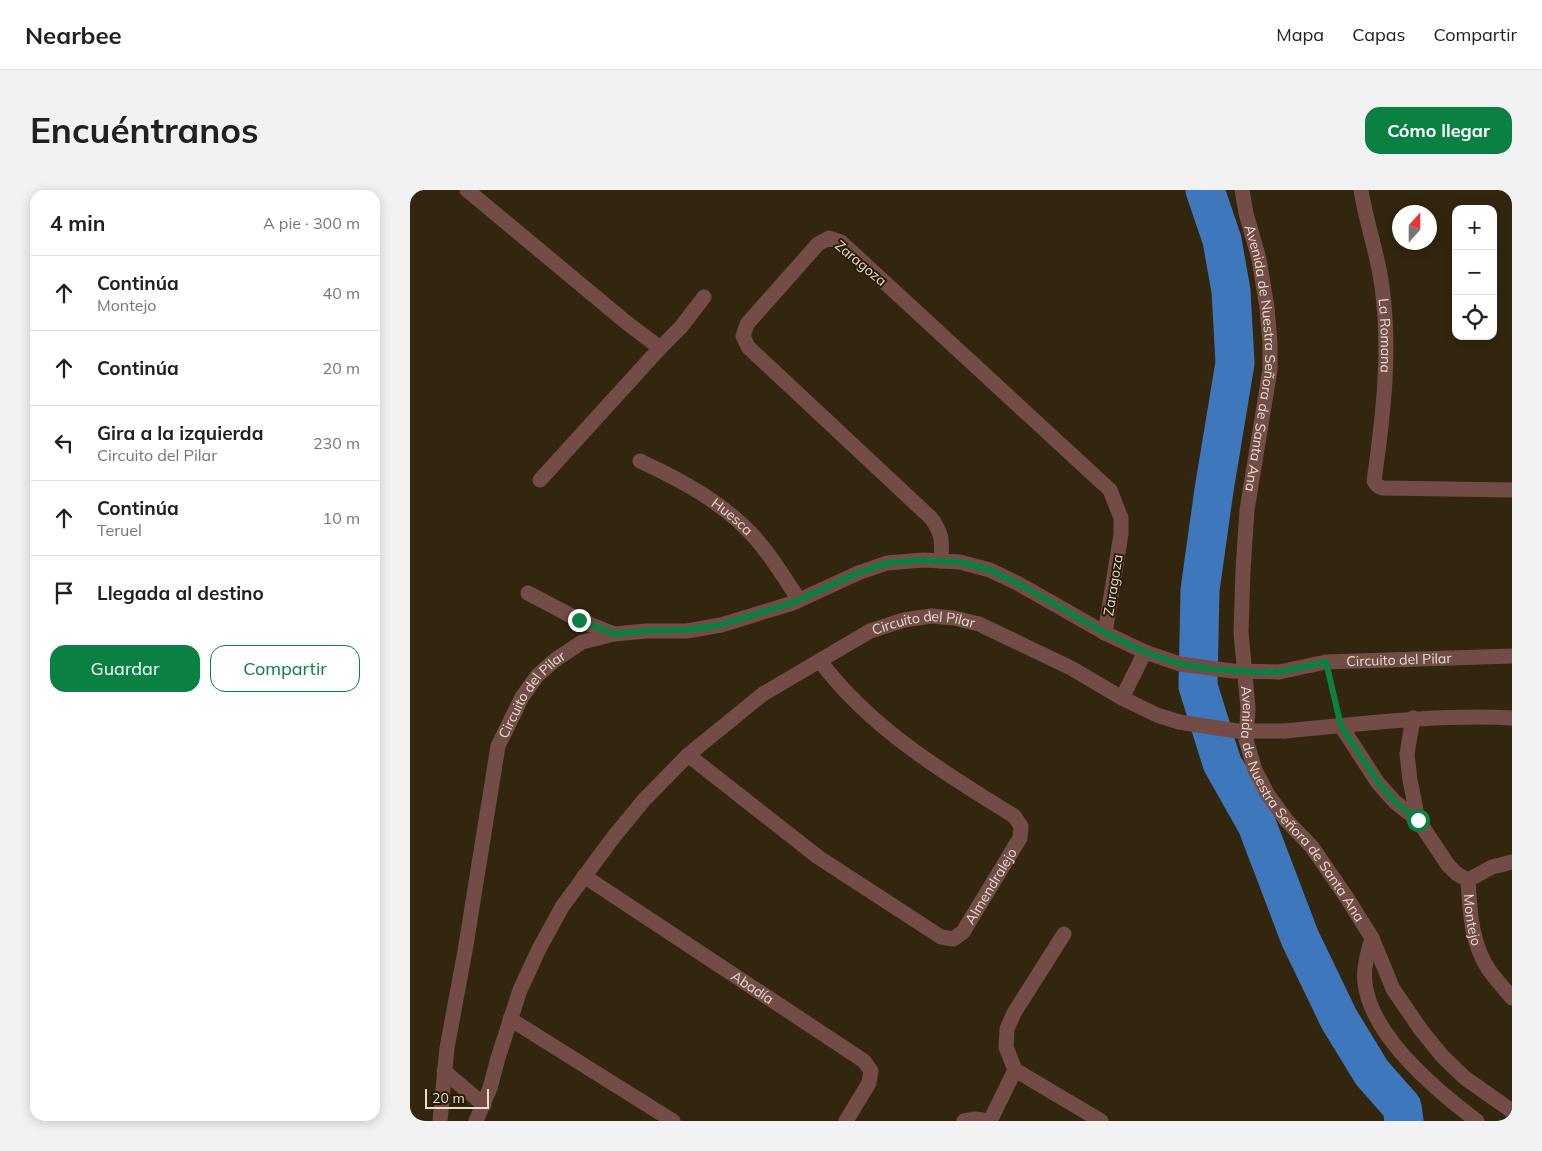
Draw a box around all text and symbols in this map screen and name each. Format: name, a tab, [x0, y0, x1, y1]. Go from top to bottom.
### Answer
text: Nearbee	[25, 20, 122, 50]
text: Mapa	[1276, 23, 1324, 46]
text: Capas	[1352, 23, 1406, 46]
text: Compartir	[1434, 23, 1517, 46]
button: Cómo llegar	[1365, 107, 1512, 154]
text: Encuéntranos	[30, 108, 259, 152]
north arrow	[1392, 205, 1437, 250]
map controls	[1452, 205, 1497, 340]
button: +	[1452, 205, 1497, 250]
text: 4 min	[50, 210, 105, 236]
text: A pie · 300 m	[263, 213, 360, 233]
street label: Avenida de Nuestra Señora de Santa Ana	[1240, 223, 1256, 493]
text: Avenida de Nuestra Señora de Santa Ana	[1241, 223, 1279, 493]
street label: Zaragoza	[831, 236, 891, 290]
button: −	[1452, 250, 1497, 295]
text: Continúa	[97, 271, 179, 295]
icon: ahead	[50, 279, 78, 307]
text: 40 m	[323, 283, 360, 303]
text: Montejo	[97, 295, 156, 315]
button: locate	[1452, 295, 1497, 340]
street label: La Romana	[1374, 297, 1395, 373]
icon: ahead	[50, 354, 78, 382]
text: Continúa	[97, 356, 179, 380]
text: 20 m	[323, 358, 360, 378]
text: Gira a la izquierda	[97, 421, 263, 445]
icon: left	[50, 429, 78, 457]
text: 230 m	[313, 433, 360, 453]
text: Circuito del Pilar	[97, 445, 217, 465]
street label: Huesca	[708, 494, 757, 539]
text: Continúa	[97, 496, 179, 520]
icon: ahead	[50, 504, 78, 532]
text: 10 m	[323, 508, 360, 528]
text: Teruel	[97, 520, 142, 540]
street label: Zaragoza	[1099, 553, 1127, 617]
icon: arrive	[50, 579, 78, 607]
text: Llegada al destino	[97, 581, 264, 605]
street label: Circuito del Pilar	[869, 607, 978, 639]
route end	[568, 609, 591, 632]
button: Guardar	[50, 645, 200, 692]
button: Compartir	[210, 645, 360, 692]
street label: Circuito del Pilar	[494, 646, 569, 741]
street label: Circuito del Pilar	[1346, 649, 1453, 670]
street label: Avenida de Nuestra Señora de Santa Ana	[1237, 685, 1368, 925]
route start	[1407, 809, 1430, 832]
street label: Almendralejo	[961, 845, 1021, 928]
street label: Montejo	[1460, 893, 1486, 948]
street label: Abadía	[728, 967, 777, 1008]
scale bar	[425, 1086, 489, 1109]
text: 20 m	[432, 1089, 465, 1107]

